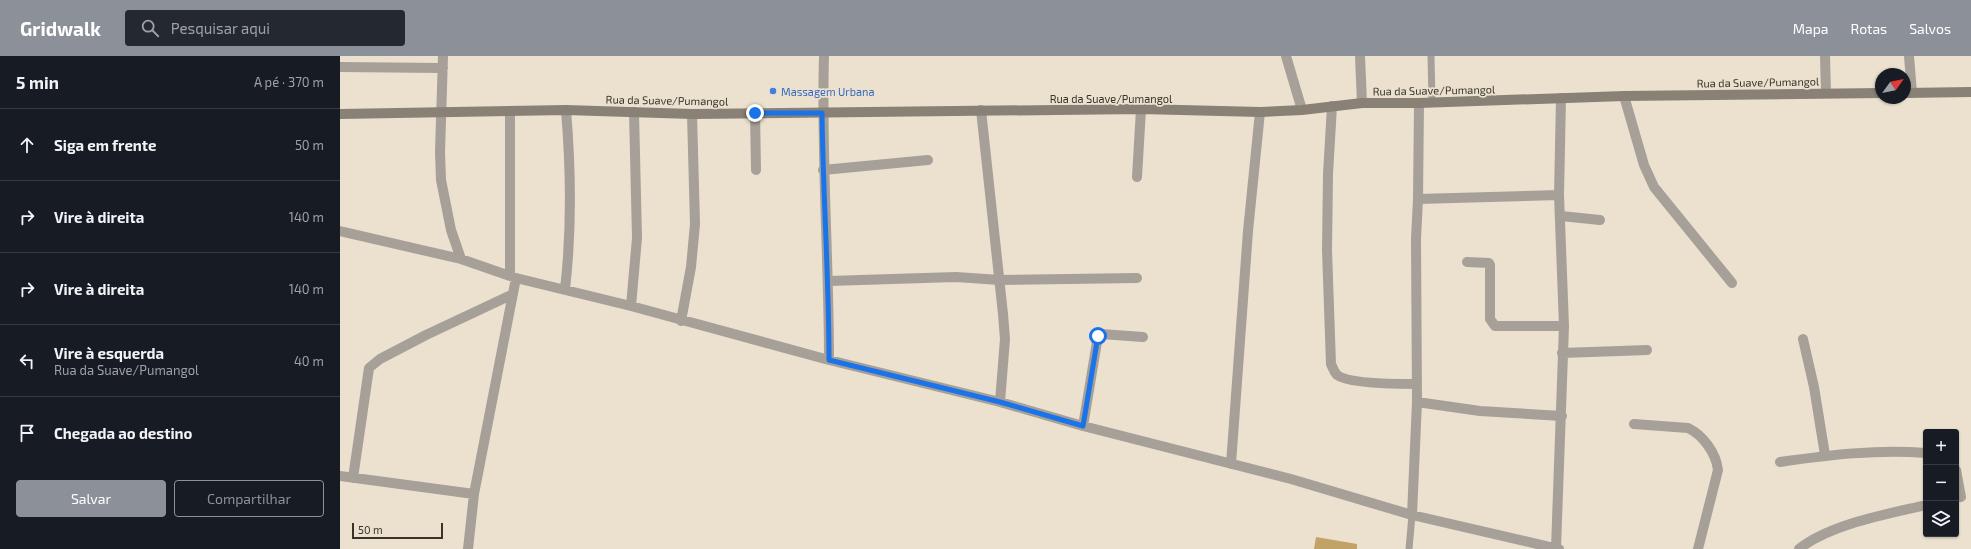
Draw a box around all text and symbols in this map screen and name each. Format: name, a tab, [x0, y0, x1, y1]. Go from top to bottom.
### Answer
search box	[125, 10, 405, 46]
text: Gridwalk	[20, 17, 101, 40]
icon: search	[139, 17, 161, 39]
text: Pesquisar aqui	[171, 19, 270, 37]
text: Mapa	[1793, 20, 1829, 37]
text: Rotas	[1851, 20, 1887, 37]
text: Salvos	[1909, 20, 1951, 37]
north arrow	[1875, 68, 1911, 104]
text: 5 min	[16, 72, 59, 92]
text: A pé · 370 m	[254, 74, 324, 90]
street label: Rua da Suave/Pumangol	[1697, 74, 1820, 90]
street label: Rua da Suave/Pumangol	[1373, 82, 1496, 98]
place label: Massagem Urbana	[781, 85, 874, 98]
marker: Massagem Urbana	[768, 86, 778, 96]
street label: Rua da Suave/Pumangol	[606, 92, 729, 108]
street label: Rua da Suave/Pumangol	[1050, 92, 1173, 105]
route end	[746, 104, 764, 122]
icon: ahead	[16, 134, 38, 156]
text: Siga em frente	[54, 136, 156, 154]
text: 50 m	[295, 137, 324, 153]
icon: right	[16, 206, 38, 228]
text: Vire à direita	[54, 208, 144, 226]
text: 140 m	[289, 209, 324, 225]
icon: right	[16, 278, 38, 300]
text: Vire à direita	[54, 280, 144, 298]
text: 140 m	[289, 281, 324, 297]
route start	[1089, 327, 1107, 345]
text: Vire à esquerda	[54, 344, 164, 362]
icon: left	[16, 350, 38, 372]
text: 40 m	[294, 353, 324, 369]
text: Rua da Suave/Pumangol	[54, 362, 199, 378]
icon: arrive	[16, 422, 38, 444]
text: Chegada ao destino	[54, 424, 192, 442]
map controls	[1923, 429, 1959, 537]
button: +	[1923, 429, 1959, 465]
button: −	[1923, 465, 1959, 501]
button: Salvar	[16, 480, 166, 517]
button: Compartilhar	[174, 480, 324, 517]
button: layers	[1923, 501, 1959, 537]
scale bar	[352, 521, 443, 540]
text: 50 m	[358, 523, 383, 536]

